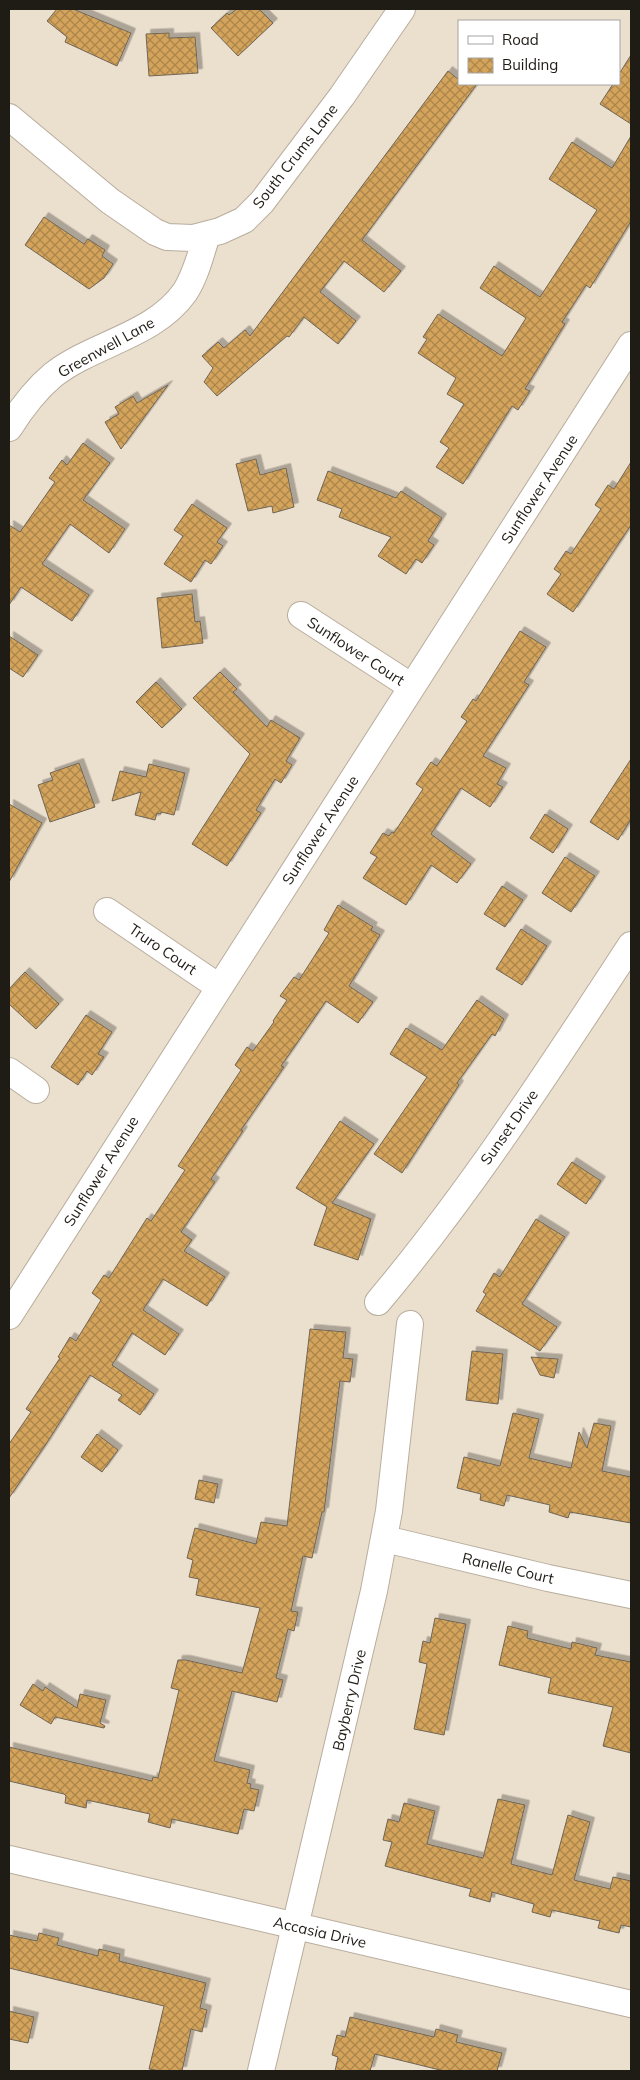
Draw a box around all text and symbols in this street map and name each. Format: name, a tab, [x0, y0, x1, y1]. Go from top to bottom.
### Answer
legend	[458, 20, 620, 85]
text: Road	[502, 30, 539, 49]
text: Building	[502, 55, 558, 74]
street label: South Crums Lane	[248, 100, 342, 212]
street label: Greenwell Lane	[54, 313, 158, 381]
street label: Sunflower Avenue	[497, 431, 581, 547]
street label: Sunflower Court	[304, 612, 408, 690]
street label: Sunflower Avenue	[278, 772, 362, 888]
street label: Truro Court	[125, 919, 201, 979]
street label: Sunset Drive	[476, 1086, 542, 1168]
street label: Sunflower Avenue	[59, 1112, 143, 1230]
street label: Ranelle Court	[460, 1548, 556, 1588]
street label: Bayberry Drive	[328, 1647, 370, 1753]
street label: Accasia Drive	[272, 1912, 368, 1952]

